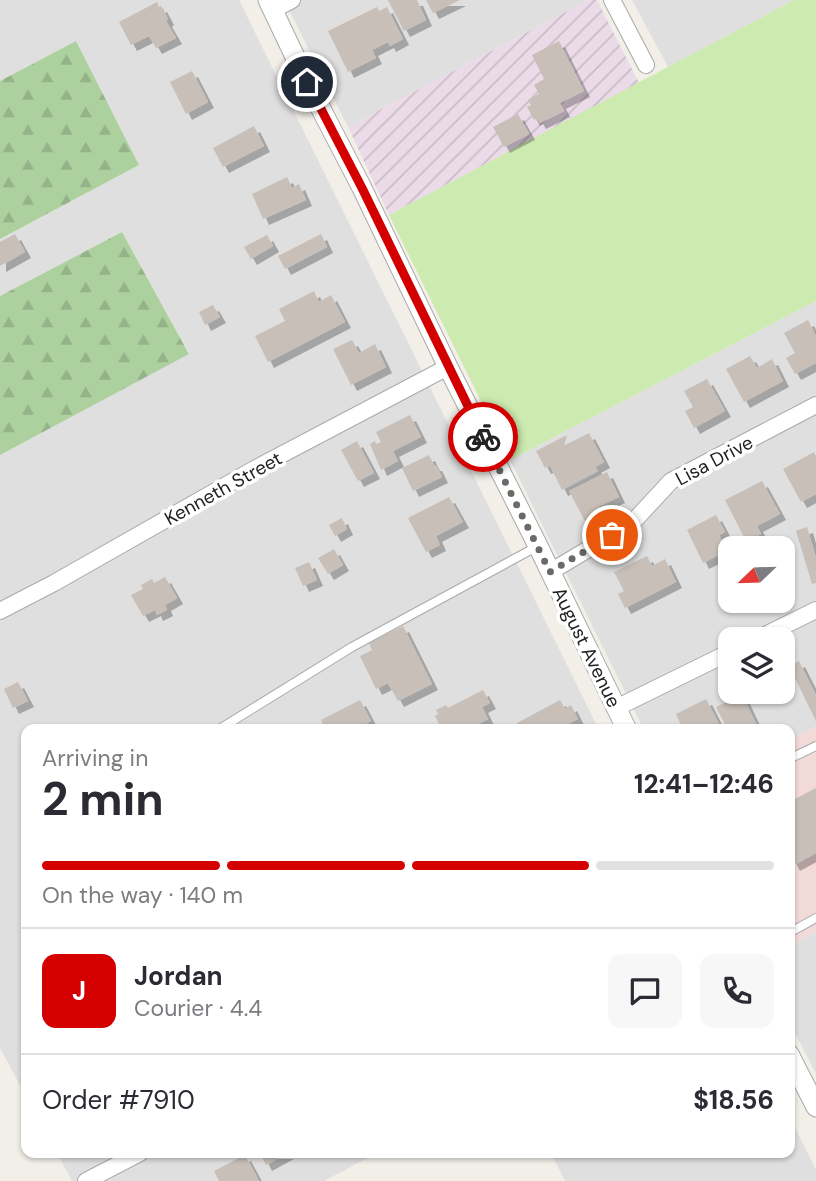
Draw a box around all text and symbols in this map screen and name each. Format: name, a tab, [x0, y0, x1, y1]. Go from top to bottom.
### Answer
pin	[277, 52, 337, 112]
icon: home	[288, 63, 326, 101]
courier	[448, 402, 518, 472]
icon: bike	[464, 418, 502, 456]
street label: Lisa Drive	[671, 430, 757, 491]
street label: Kenneth Street	[160, 446, 287, 531]
pin	[582, 505, 642, 565]
icon: bag	[593, 516, 631, 554]
north arrow	[718, 536, 794, 612]
map controls	[718, 536, 795, 704]
street label: August Avenue	[547, 583, 626, 712]
button: layers	[718, 627, 795, 704]
text: Arriving in	[42, 743, 148, 773]
text: 12:41–12:46	[634, 767, 774, 801]
text: 2 min	[42, 769, 164, 829]
text: On the way · 140 m	[42, 880, 243, 910]
button: chat	[608, 954, 682, 1028]
button: phone	[700, 954, 774, 1028]
text: Jordan	[134, 959, 223, 993]
text: J	[72, 974, 86, 1008]
text: Courier · 4.4	[134, 993, 262, 1023]
text: Order #7910	[42, 1083, 195, 1117]
text: $18.56	[693, 1083, 774, 1117]

